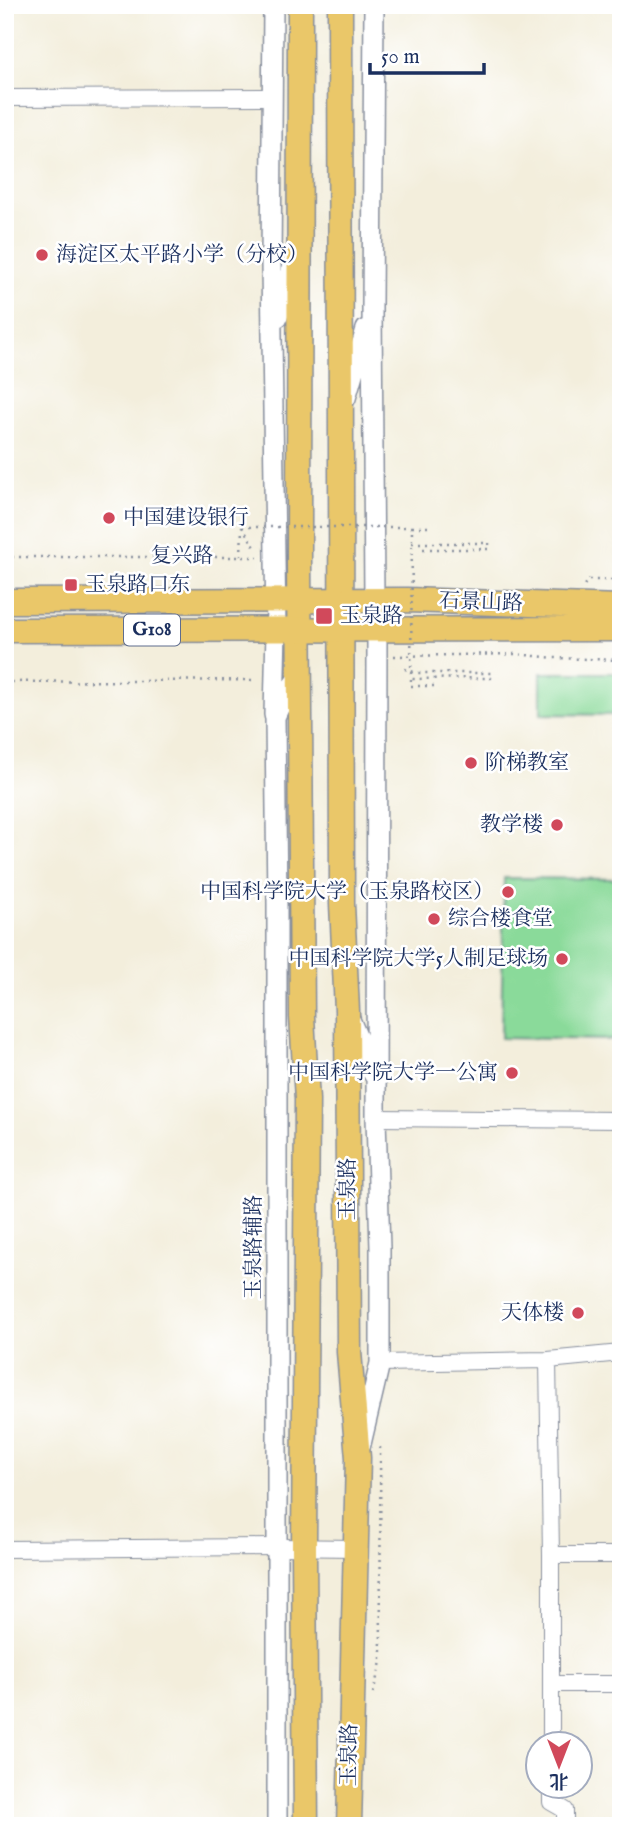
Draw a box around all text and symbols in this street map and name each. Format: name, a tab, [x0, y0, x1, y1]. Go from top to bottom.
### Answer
scale bar	[370, 32, 484, 76]
text: 50 m	[381, 44, 420, 71]
place label: 海淀区太平路小学（分校）	[56, 242, 308, 269]
marker: 海淀区太平路小学（分校）	[34, 247, 50, 263]
place label: 中国建设银行	[123, 505, 249, 532]
marker: 中国建设银行	[101, 510, 117, 526]
street label: 复兴路	[151, 543, 214, 570]
place label: 玉泉路口东	[85, 572, 190, 599]
marker: 玉泉路口东	[63, 577, 79, 593]
street label: 石景山路	[439, 588, 523, 618]
place label: 玉泉路	[340, 603, 403, 630]
marker: 玉泉路	[314, 606, 334, 626]
road number: G108	[124, 614, 180, 646]
place label: 阶梯教室	[485, 750, 569, 777]
marker: 阶梯教室	[463, 755, 479, 771]
place label: 教学楼	[480, 812, 543, 839]
marker: 教学楼	[549, 817, 565, 833]
place label: 中国科学院大学（玉泉路校区）	[200, 879, 494, 906]
marker: 中国科学院大学（玉泉路校区）	[500, 884, 516, 900]
place label: 综合楼食堂	[448, 906, 553, 933]
marker: 综合楼食堂	[426, 911, 442, 927]
place label: 中国科学院大学5人制足球场	[288, 946, 548, 973]
marker: 中国科学院大学5人制足球场	[554, 951, 570, 967]
place label: 中国科学院大学一公寓	[288, 1060, 498, 1087]
marker: 中国科学院大学一公寓	[504, 1065, 520, 1081]
street label: 玉泉路	[335, 1158, 362, 1221]
street label: 玉泉路辅路	[241, 1195, 268, 1300]
place label: 天体楼	[501, 1300, 564, 1327]
marker: 天体楼	[570, 1305, 586, 1321]
street label: 玉泉路	[336, 1723, 364, 1787]
north arrow	[524, 1730, 594, 1800]
text: 北	[549, 1768, 569, 1792]

